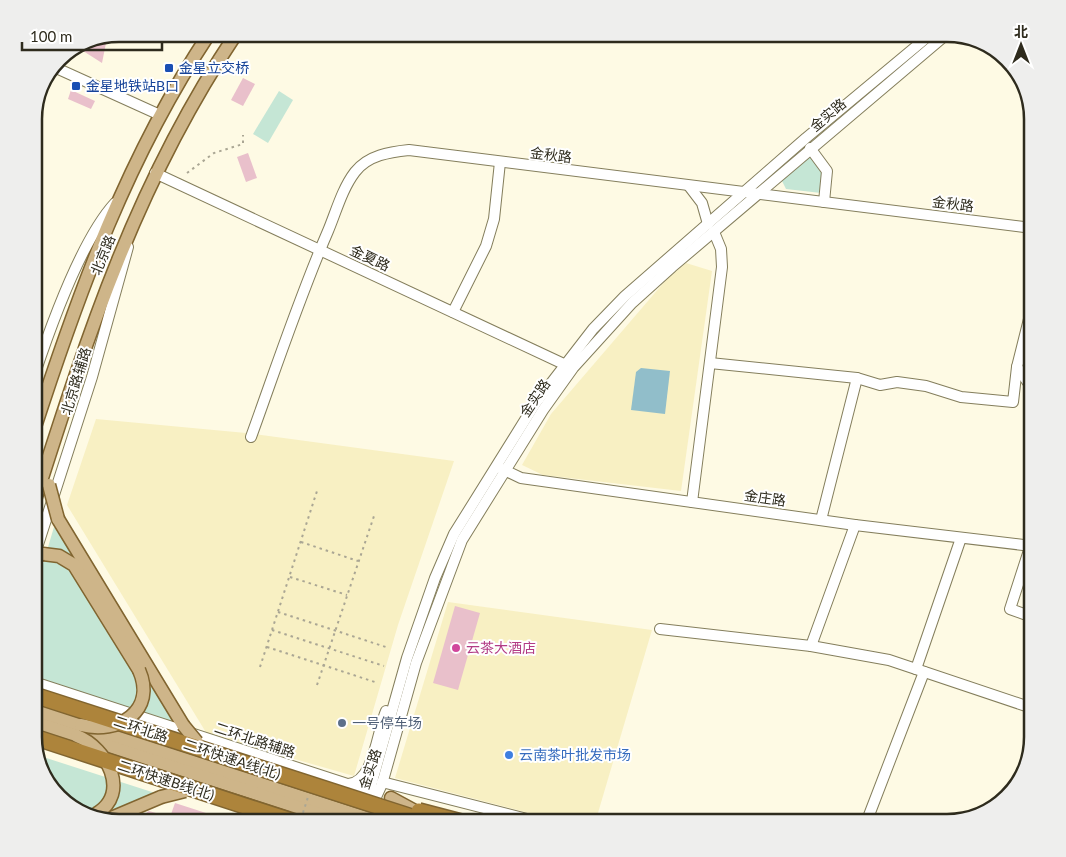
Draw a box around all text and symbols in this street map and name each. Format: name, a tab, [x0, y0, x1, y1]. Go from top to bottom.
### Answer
scale bar	[22, 20, 162, 52]
north arrow	[996, 20, 1046, 70]
text: 北	[1014, 23, 1028, 40]
text: 100 m	[30, 27, 72, 45]
place label: 金星立交桥	[179, 59, 249, 76]
marker: 金星立交桥	[163, 62, 175, 74]
place label: 金星地铁站B口	[86, 77, 179, 94]
marker: 金星地铁站B口	[70, 80, 82, 92]
street label: 金实路	[806, 95, 849, 135]
street label: 金秋路	[529, 144, 573, 165]
street label: 金秋路	[931, 193, 975, 214]
street label: 北京路	[87, 232, 118, 277]
street label: 金夏路	[348, 241, 393, 274]
street label: 北京路辅路	[57, 345, 94, 417]
street label: 金实路	[516, 376, 553, 420]
street label: 金庄路	[743, 486, 787, 509]
place label: 云茶大酒店	[466, 639, 536, 656]
marker: 云茶大酒店	[450, 642, 462, 654]
street label: 二环北路	[112, 712, 170, 745]
place label: 一号停车场	[352, 714, 422, 731]
marker: 一号停车场	[336, 717, 348, 729]
street label: 二环北路辅路	[213, 718, 298, 761]
street label: 二环快速A线(北)	[182, 735, 283, 782]
street label: 金实路	[355, 746, 384, 791]
place label: 云南茶叶批发市场	[519, 746, 631, 763]
marker: 云南茶叶批发市场	[503, 749, 515, 761]
street label: 二环快速B线(北)	[116, 756, 217, 803]

